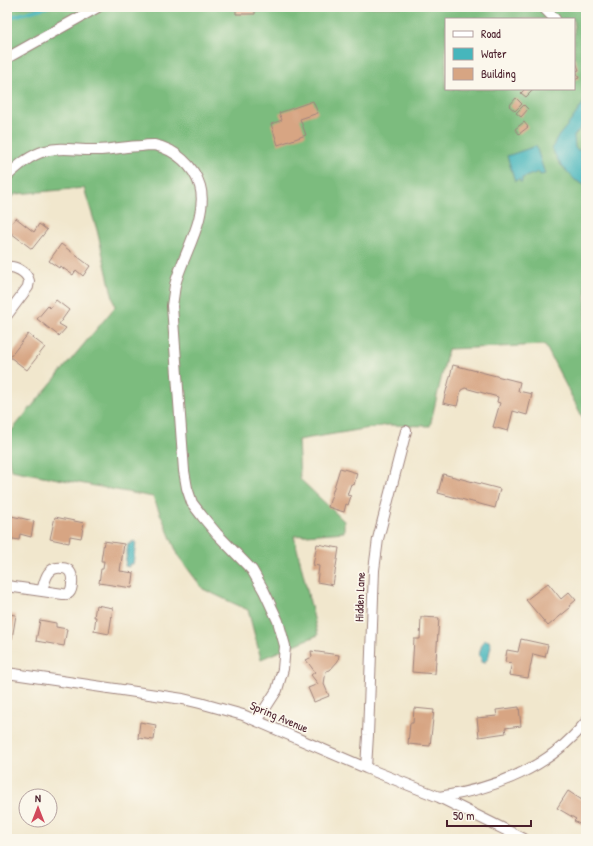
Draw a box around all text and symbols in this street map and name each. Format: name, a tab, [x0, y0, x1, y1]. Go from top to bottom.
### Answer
legend	[445, 18, 575, 90]
text: Road	[481, 25, 501, 42]
text: Water	[481, 45, 507, 62]
text: Building	[481, 65, 516, 82]
street label: Hidden Lane	[350, 571, 369, 622]
street label: Spring Avenue	[247, 697, 311, 737]
north arrow	[18, 788, 58, 828]
text: N	[35, 791, 41, 805]
scale bar	[447, 802, 531, 828]
text: 50 m	[453, 807, 474, 824]

